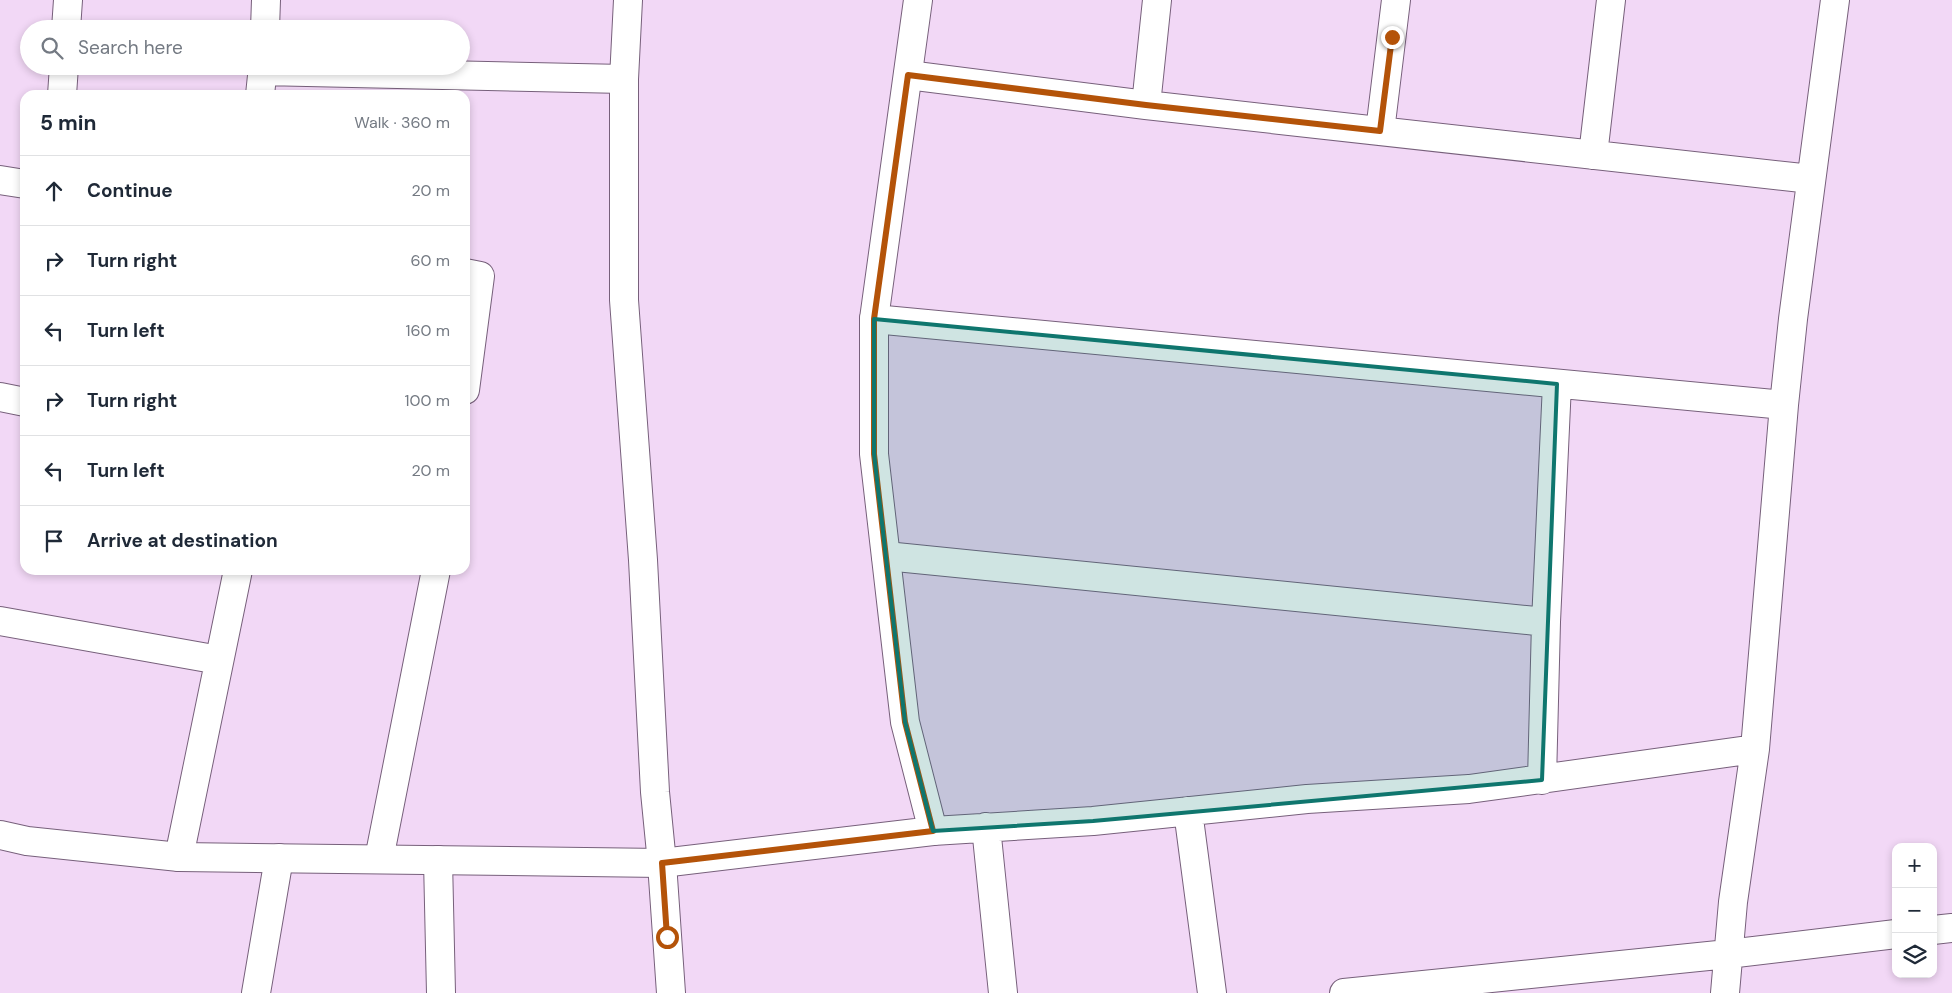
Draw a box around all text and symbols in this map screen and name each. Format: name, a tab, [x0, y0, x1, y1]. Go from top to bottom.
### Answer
search box	[20, 20, 470, 75]
route end	[1381, 26, 1404, 49]
icon: search	[38, 34, 66, 62]
text: Search here	[78, 35, 183, 60]
text: 5 min	[40, 109, 96, 137]
text: Walk · 360 m	[354, 112, 450, 133]
icon: ahead	[40, 177, 68, 205]
text: Continue	[87, 178, 173, 203]
text: 20 m	[411, 180, 450, 201]
icon: right	[40, 247, 68, 275]
text: Turn right	[87, 248, 177, 273]
text: 60 m	[410, 250, 450, 271]
icon: left	[40, 317, 68, 345]
text: Turn left	[87, 318, 165, 343]
text: 160 m	[406, 320, 450, 341]
icon: right	[40, 387, 68, 415]
text: Turn right	[87, 388, 177, 413]
text: 100 m	[405, 390, 450, 411]
icon: left	[40, 457, 68, 485]
text: Turn left	[87, 458, 165, 483]
text: 20 m	[411, 460, 450, 481]
icon: arrive	[40, 527, 68, 555]
text: Arrive at destination	[87, 528, 278, 553]
map controls	[1892, 843, 1937, 978]
button: +	[1892, 843, 1937, 888]
button: −	[1892, 888, 1937, 933]
route start	[656, 926, 679, 949]
button: layers	[1892, 933, 1937, 978]

